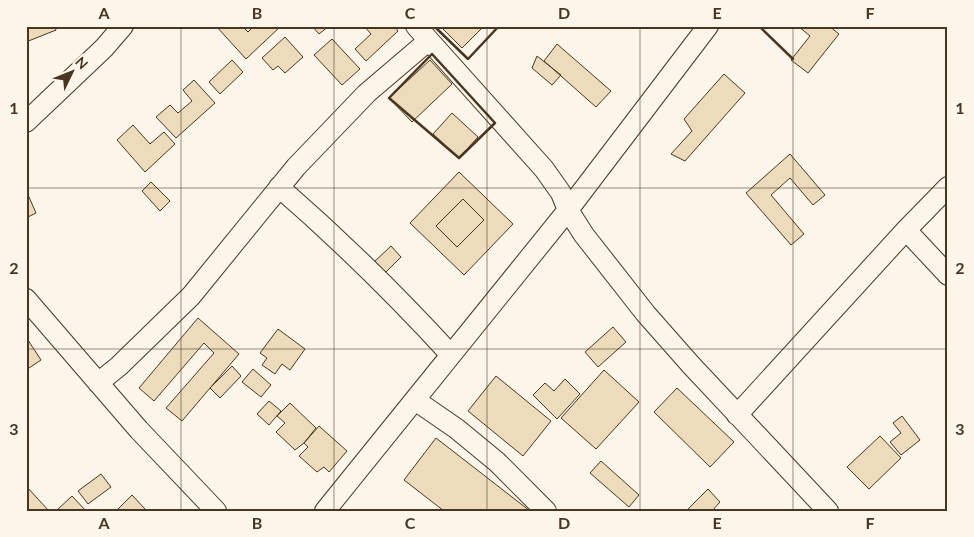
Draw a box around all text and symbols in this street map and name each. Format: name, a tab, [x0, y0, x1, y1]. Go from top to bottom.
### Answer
text: A	[97, 3, 110, 22]
text: B	[252, 3, 262, 22]
text: C	[405, 3, 416, 22]
text: D	[558, 3, 570, 22]
text: E	[712, 3, 722, 22]
text: F	[865, 3, 875, 22]
north arrow	[48, 48, 98, 98]
text: N	[72, 53, 92, 73]
text: 1	[9, 98, 19, 117]
text: 1	[955, 98, 965, 117]
text: 2	[9, 258, 19, 277]
text: 2	[955, 258, 965, 277]
text: 3	[9, 419, 19, 438]
text: 3	[955, 419, 965, 438]
text: A	[97, 513, 110, 532]
text: B	[252, 513, 262, 532]
text: C	[405, 513, 416, 532]
text: D	[558, 513, 570, 532]
text: E	[712, 513, 722, 532]
text: F	[865, 513, 875, 532]

